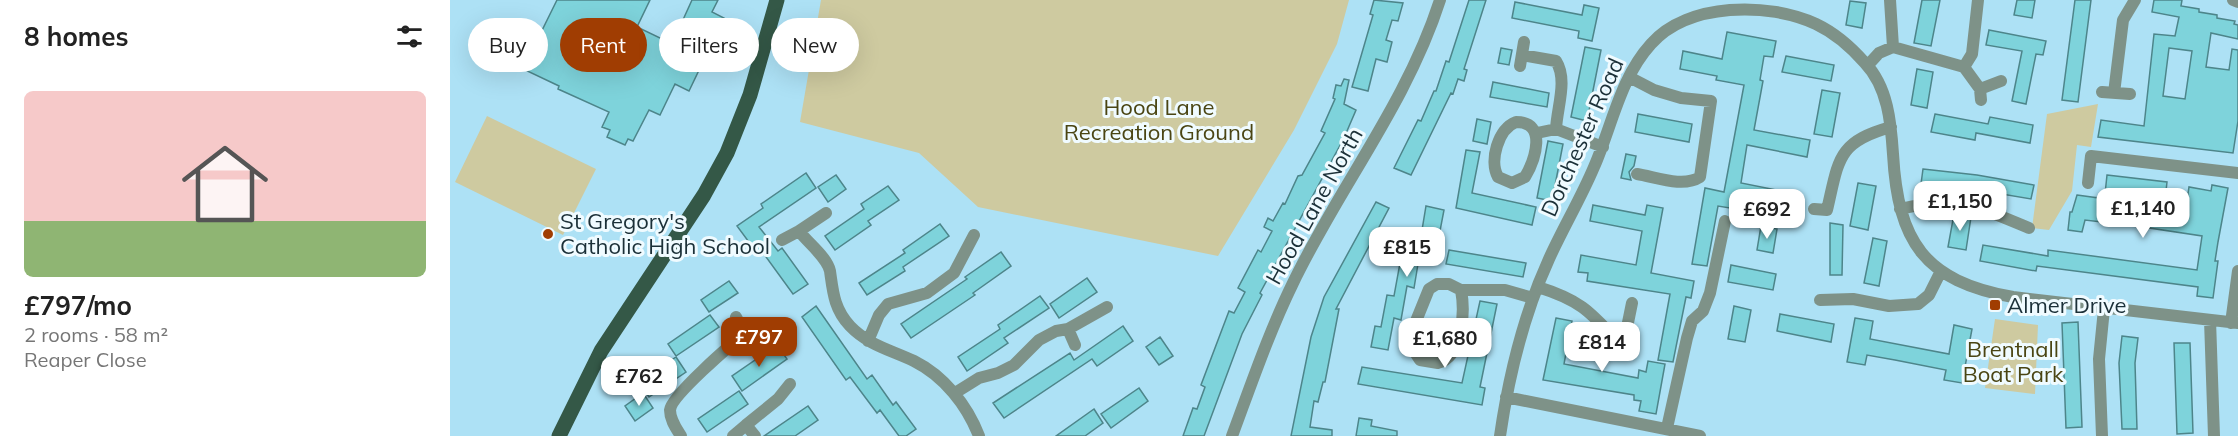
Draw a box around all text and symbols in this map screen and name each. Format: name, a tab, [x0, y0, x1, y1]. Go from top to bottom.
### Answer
chip: Buy	[468, 18, 548, 72]
chip: Rent	[560, 18, 647, 72]
chip: Filters	[659, 18, 759, 72]
chip: New	[771, 18, 859, 72]
text: 8 homes	[24, 20, 128, 53]
icon: filters	[393, 20, 426, 53]
street label: Dorchester Road	[1535, 53, 1629, 221]
park label: Hood Lane Recreation Ground	[1064, 93, 1254, 146]
street label: Hood Lane North	[1259, 123, 1369, 289]
icon: home	[171, 130, 279, 238]
pin: £1,150	[1911, 181, 2009, 232]
text: £1,150	[1928, 188, 1992, 213]
pin: £1,140	[2094, 188, 2192, 239]
pin: £692	[1731, 189, 1803, 240]
text: £1,140	[2111, 195, 2175, 220]
text: £692	[1743, 196, 1791, 221]
place label: St Gregory's Catholic High School	[560, 207, 770, 260]
marker: St Gregory's Catholic High School	[541, 227, 555, 241]
pin: £815	[1371, 227, 1443, 278]
text: £815	[1383, 234, 1431, 259]
text: £797/mo	[24, 289, 132, 322]
place label: Almer Drive	[2007, 291, 2127, 319]
marker: Almer Drive	[1988, 298, 2002, 312]
pin: £797	[723, 317, 795, 368]
pin: £1,680	[1396, 318, 1494, 369]
text: 2 rooms · 58 m²	[24, 322, 168, 347]
pin: £814	[1566, 322, 1638, 373]
text: £797	[735, 324, 783, 349]
text: £1,680	[1413, 325, 1477, 350]
text: £814	[1578, 329, 1626, 354]
park label: Brentnall Boat Park	[1963, 335, 2064, 388]
text: Reaper Close	[24, 347, 147, 372]
pin: £762	[603, 356, 675, 407]
text: £762	[615, 363, 663, 388]

